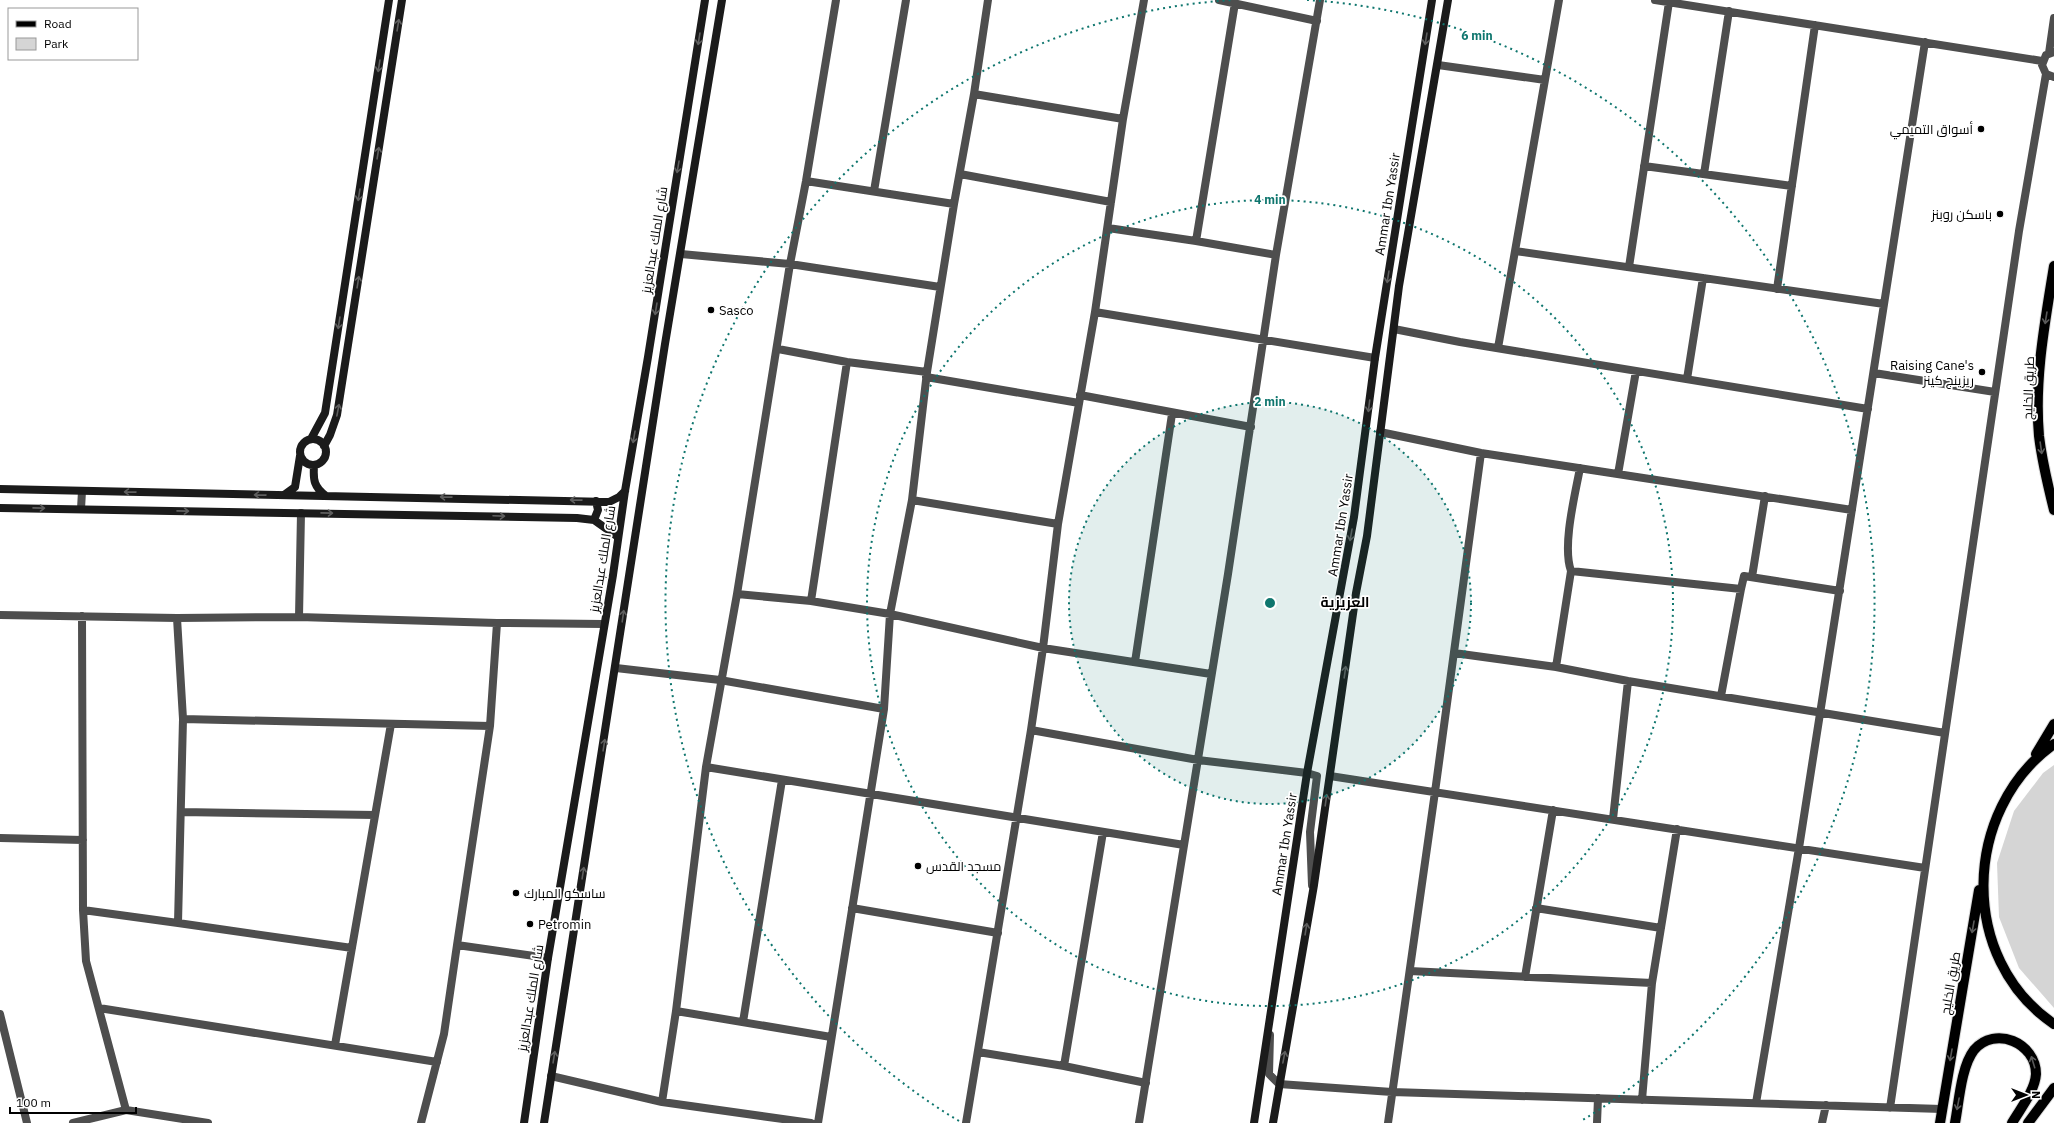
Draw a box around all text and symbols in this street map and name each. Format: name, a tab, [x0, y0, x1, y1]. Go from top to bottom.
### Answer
legend	[8, 8, 138, 60]
text: Road	[44, 16, 72, 31]
one-way arrow	[394, 19, 402, 32]
text: 6 min	[1461, 28, 1493, 43]
one-way arrow	[695, 32, 703, 45]
one-way arrow	[1422, 32, 1430, 45]
text: Park	[44, 36, 69, 51]
one-way arrow	[375, 59, 383, 72]
place label: أسواق التميمي	[1890, 121, 1973, 140]
marker: أسواق التميمي	[1976, 124, 1986, 134]
one-way arrow	[374, 147, 382, 160]
street label: Ammar Ibn Yassir	[1371, 151, 1404, 257]
one-way arrow	[674, 160, 682, 173]
street label: شارع الملك عبدالعزيز	[638, 185, 671, 296]
one-way arrow	[355, 188, 363, 201]
text: 4 min	[1254, 192, 1286, 207]
place label: باسكن روبنز	[1931, 206, 1992, 223]
marker: باسكن روبنز	[1995, 209, 2005, 219]
one-way arrow	[1384, 271, 1392, 284]
one-way arrow	[354, 276, 362, 289]
one-way arrow	[652, 302, 660, 315]
place label: Sasco	[719, 302, 754, 319]
marker: Sasco	[706, 305, 716, 315]
one-way arrow	[2042, 312, 2050, 325]
one-way arrow	[335, 316, 343, 329]
street label: طريق الخليج	[2019, 356, 2038, 420]
place label: Raising Cane's ريزينج كينز	[1890, 357, 1974, 389]
marker: Raising Cane's ريزينج كينز	[1977, 367, 1987, 377]
text: 2 min	[1254, 394, 1286, 409]
one-way arrow	[1365, 399, 1373, 412]
one-way arrow	[334, 404, 342, 417]
one-way arrow	[630, 430, 638, 443]
one-way arrow	[2037, 441, 2045, 454]
street label: Ammar Ibn Yassir	[1324, 472, 1357, 578]
one-way arrow	[124, 488, 137, 496]
one-way arrow	[254, 491, 267, 499]
one-way arrow	[440, 493, 453, 501]
one-way arrow	[570, 496, 583, 504]
one-way arrow	[32, 504, 45, 512]
street label: شارع الملك عبدالعزيز	[586, 504, 619, 615]
one-way arrow	[176, 507, 189, 515]
one-way arrow	[320, 509, 333, 517]
one-way arrow	[492, 512, 505, 519]
one-way arrow	[1347, 528, 1355, 541]
district label: العزيزية	[1321, 593, 1369, 611]
centre of rings	[1263, 596, 1277, 610]
one-way arrow	[619, 610, 627, 623]
one-way arrow	[1341, 666, 1349, 679]
one-way arrow	[600, 739, 608, 752]
street label: Ammar Ibn Yassir	[1268, 791, 1301, 897]
one-way arrow	[1322, 794, 1330, 807]
place label: مسجد القدس	[926, 858, 1001, 875]
marker: مسجد القدس	[913, 861, 923, 871]
one-way arrow	[579, 867, 587, 880]
place label: ساسكو المبارك	[524, 885, 606, 902]
marker: ساسكو المبارك	[511, 888, 521, 898]
place label: Petromin	[538, 916, 591, 933]
marker: Petromin	[525, 919, 535, 929]
one-way arrow	[1969, 920, 1977, 933]
one-way arrow	[1302, 923, 1310, 936]
street label: شارع الملك عبدالعزيز	[514, 943, 547, 1054]
street label: طريق الخليج	[1937, 950, 1964, 1016]
one-way arrow	[1947, 1048, 1955, 1061]
one-way arrow	[550, 1051, 558, 1064]
one-way arrow	[1280, 1051, 1288, 1064]
one-way arrow	[2029, 1056, 2036, 1069]
north arrow	[2006, 1075, 2046, 1115]
scale bar	[10, 1089, 136, 1115]
text: N	[2029, 1091, 2043, 1099]
text: 100 m	[16, 1095, 51, 1110]
one-way arrow	[1954, 1097, 1962, 1110]

